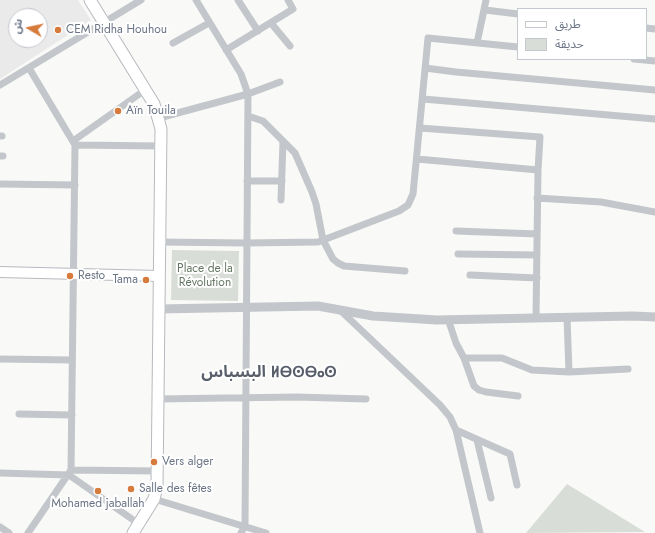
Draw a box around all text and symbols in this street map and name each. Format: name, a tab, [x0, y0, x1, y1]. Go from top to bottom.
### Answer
north arrow	[8, 8, 48, 48]
legend	[517, 8, 647, 60]
text: طريق	[555, 15, 581, 33]
text: ش	[8, 18, 26, 35]
place label: CEM Ridha Houhou	[66, 23, 167, 37]
marker: CEM Ridha Houhou	[53, 25, 63, 35]
text: حديقة	[555, 35, 584, 53]
place label: Aïn Touila	[126, 104, 176, 118]
marker: Aïn Touila	[113, 106, 123, 116]
park label: Place de la Révolution	[177, 262, 233, 290]
place label: Resto	[78, 269, 105, 283]
marker: Resto	[65, 271, 75, 281]
place label: Tama	[113, 273, 138, 287]
marker: Tama	[141, 275, 151, 285]
district label: البسباس ⵍⴱⵙⴱⴰⵙ	[201, 363, 337, 383]
place label: Vers alger	[162, 455, 213, 469]
marker: Vers alger	[149, 457, 159, 467]
place label: Salle des fêtes	[139, 482, 212, 496]
marker: Salle des fêtes	[126, 484, 136, 494]
marker: Mohamed jaballah	[93, 486, 103, 496]
place label: Mohamed jaballah	[51, 497, 145, 511]

